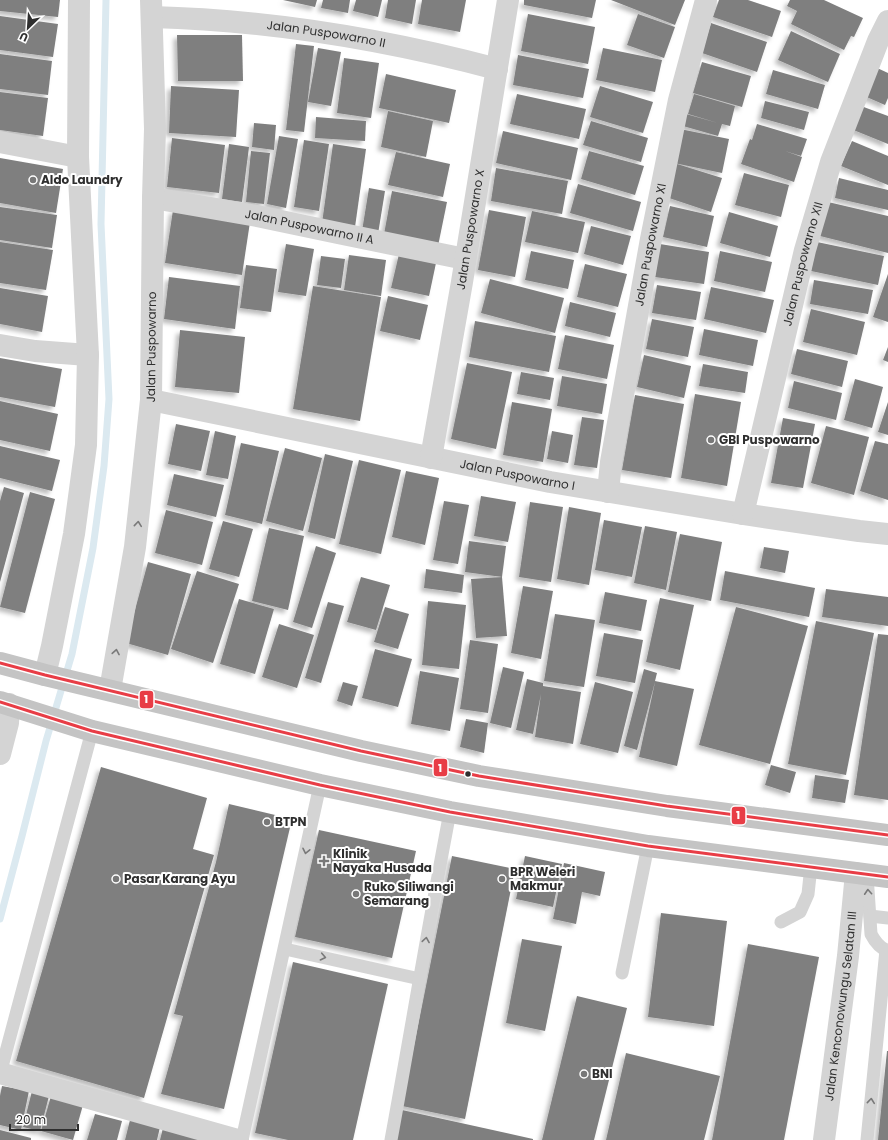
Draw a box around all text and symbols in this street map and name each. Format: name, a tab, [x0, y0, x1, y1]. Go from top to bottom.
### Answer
north arrow	[8, 8, 48, 48]
street label: Jalan Puspowarno II	[266, 16, 387, 51]
text: U	[17, 28, 31, 46]
street label: Jalan Puspowarno X	[452, 168, 488, 291]
place label: Aldo Laundry	[41, 171, 123, 188]
marker: Aldo Laundry	[28, 175, 38, 185]
street label: Jalan Puspowarno XI	[630, 182, 670, 307]
street label: Jalan Puspowarno XII	[778, 200, 827, 328]
street label: Jalan Puspowarno II A	[244, 205, 375, 248]
street label: Jalan Puspowarno	[142, 291, 160, 403]
place label: GBI Puspowarno	[719, 431, 820, 448]
marker: GBI Puspowarno	[706, 435, 716, 445]
street label: Jalan Puspowarno I	[458, 455, 576, 494]
one-way arrow	[133, 521, 142, 527]
one-way arrow	[112, 649, 120, 655]
line badge: 1	[139, 690, 154, 709]
text: 1	[144, 691, 148, 707]
line badge: 1	[433, 758, 448, 777]
text: 1	[438, 760, 442, 776]
unlabelled marker	[463, 769, 473, 779]
line badge: 1	[731, 806, 746, 825]
text: 1	[736, 807, 740, 823]
place label: BTPN	[275, 813, 307, 830]
marker: BTPN	[262, 817, 272, 827]
place label: Klinik Nayaka Husada	[333, 845, 432, 876]
one-way arrow	[302, 847, 310, 854]
marker: Klinik Nayaka Husada	[318, 855, 330, 867]
place label: BPR Weleri Makmur	[510, 863, 575, 894]
place label: Pasar Karang Ayu	[124, 870, 235, 887]
marker: Pasar Karang Ayu	[111, 874, 121, 884]
marker: BPR Weleri Makmur	[497, 874, 507, 884]
place label: Ruko Siliwangi Semarang	[364, 878, 454, 909]
marker: Ruko Siliwangi Semarang	[351, 889, 361, 899]
one-way arrow	[864, 889, 872, 895]
street label: Jalan Kenconowungu Selatan III	[820, 910, 860, 1102]
one-way arrow	[421, 937, 430, 943]
one-way arrow	[320, 953, 326, 961]
place label: BNI	[592, 1065, 612, 1082]
marker: BNI	[579, 1069, 589, 1079]
one-way arrow	[866, 1098, 875, 1104]
scale bar	[10, 1106, 78, 1132]
text: 20 m	[16, 1111, 46, 1128]

